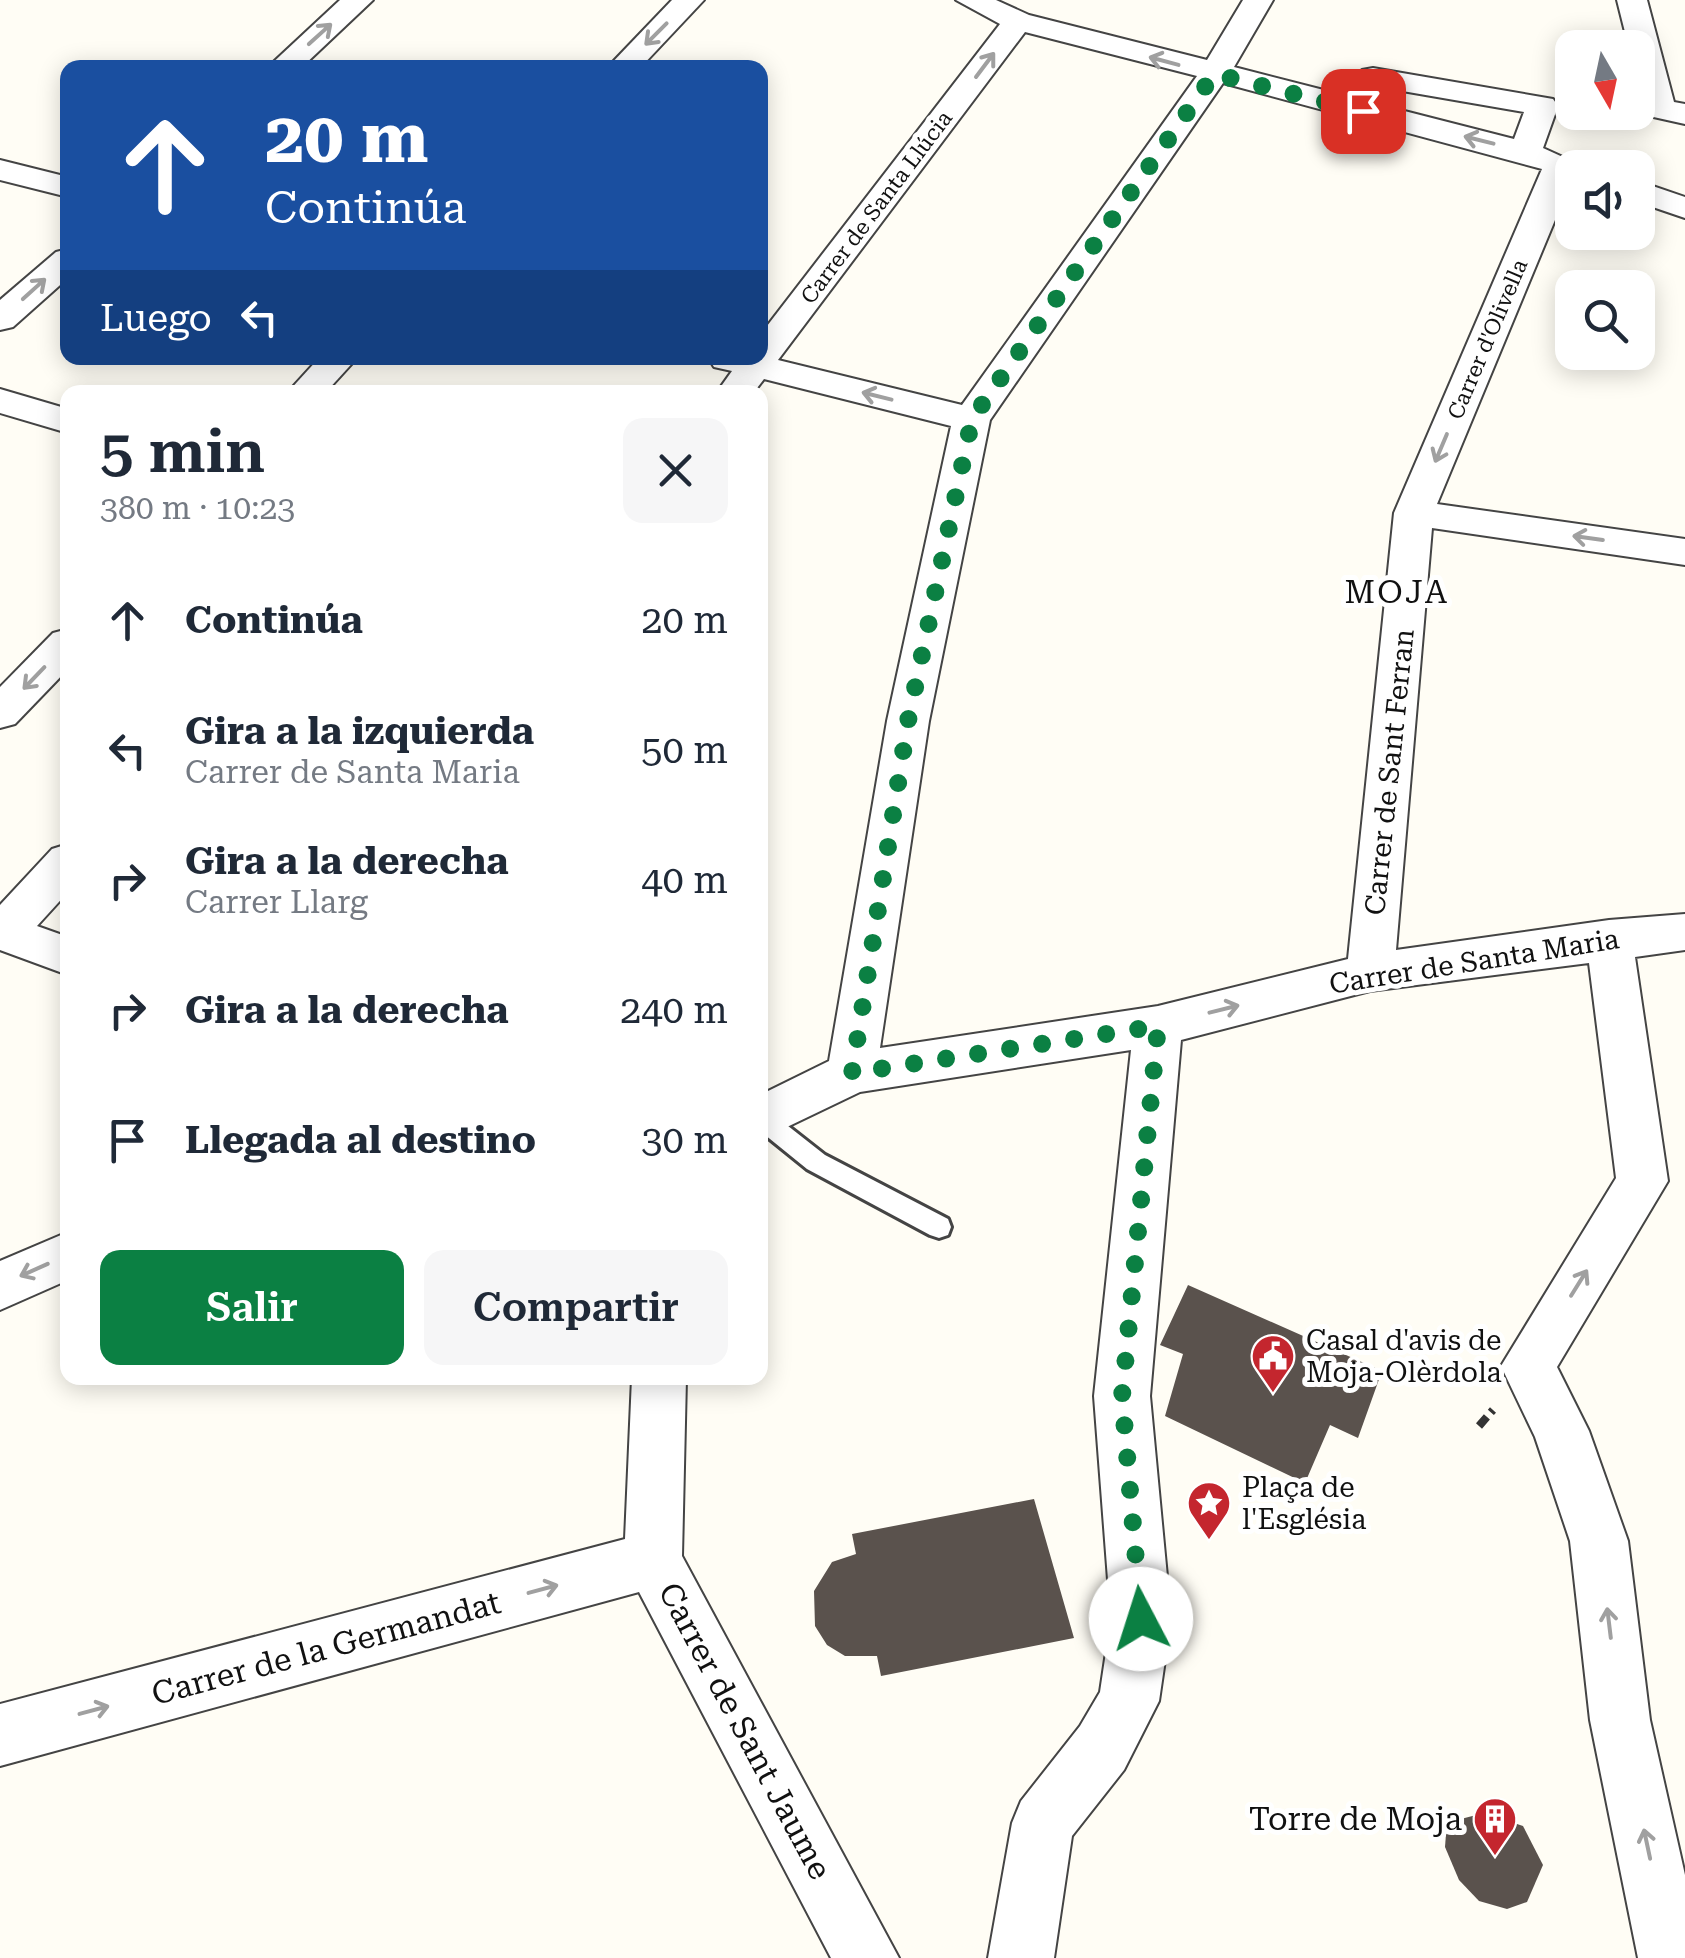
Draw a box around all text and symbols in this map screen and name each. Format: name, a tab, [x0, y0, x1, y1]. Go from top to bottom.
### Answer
one-way arrow	[644, 21, 668, 45]
one-way arrow	[307, 22, 332, 45]
north arrow	[1555, 30, 1655, 130]
map controls	[1555, 30, 1655, 370]
one-way arrow	[1149, 51, 1180, 70]
one-way arrow	[974, 52, 996, 78]
pin	[1321, 69, 1406, 154]
icon: arrive	[1336, 84, 1391, 139]
text: 20 m	[265, 97, 429, 179]
icon: ahead	[100, 100, 230, 230]
street label: Carrer de Santa Llúcia	[796, 106, 957, 309]
one-way arrow	[1464, 130, 1496, 148]
button: sound	[1555, 150, 1655, 250]
text: Continúa	[265, 181, 466, 234]
street label: Carrer d'Olivella	[1442, 255, 1532, 423]
button: search	[1555, 270, 1655, 370]
one-way arrow	[21, 278, 46, 301]
icon: left	[232, 290, 287, 345]
text: Luego	[100, 296, 212, 340]
one-way arrow	[862, 386, 894, 404]
text: 5 min	[100, 416, 265, 487]
button: close	[623, 418, 728, 523]
one-way arrow	[1431, 432, 1449, 463]
text: 380 m · 10:23	[100, 489, 295, 527]
one-way arrow	[1573, 528, 1605, 546]
district label: MOJA	[1344, 573, 1450, 611]
icon: ahead	[100, 593, 155, 648]
text: Continúa	[185, 598, 363, 642]
text: 20 m	[641, 598, 728, 642]
street label: Carrer de Sant Ferran	[1358, 627, 1421, 917]
one-way arrow	[22, 665, 46, 689]
text: Gira a la izquierda	[185, 709, 534, 753]
icon: left	[100, 723, 155, 778]
text: 50 m	[641, 728, 728, 772]
text: Carrer de Santa Maria	[185, 753, 520, 791]
text: Gira a la derecha	[185, 839, 509, 883]
icon: right	[100, 853, 155, 908]
text: 40 m	[641, 858, 728, 902]
text: Carrer Llarg	[185, 883, 368, 921]
street label: Carrer de Santa Maria	[1327, 922, 1621, 1001]
icon: right	[100, 983, 155, 1038]
text: Gira a la derecha	[185, 988, 509, 1032]
text: 240 m	[620, 988, 728, 1032]
one-way arrow	[1208, 999, 1239, 1018]
icon: arrive	[100, 1113, 155, 1168]
text: Llegada al destino	[185, 1118, 536, 1162]
text: 30 m	[641, 1118, 728, 1162]
button: Salir	[100, 1250, 404, 1365]
button: Compartir	[424, 1250, 728, 1365]
one-way arrow	[19, 1262, 50, 1280]
one-way arrow	[1569, 1269, 1589, 1298]
place label: Casal d'avis de Moja-Olèrdola	[1306, 1324, 1502, 1389]
public building icon: Casal d'avis de Moja-Olèrdola	[1250, 1333, 1296, 1394]
place label: Plaça de l'Església	[1242, 1471, 1366, 1536]
place icon: Plaça de l'Església	[1186, 1480, 1232, 1541]
position arrow	[1089, 1567, 1193, 1671]
street label: Carrer de Sant Jaume	[651, 1576, 839, 1886]
one-way arrow	[527, 1579, 558, 1598]
street label: Carrer de la Germandat	[147, 1583, 505, 1713]
one-way arrow	[1599, 1608, 1618, 1640]
one-way arrow	[78, 1699, 109, 1718]
building icon: Torre de Moja	[1472, 1796, 1518, 1857]
place label: Torre de Moja	[1249, 1800, 1462, 1838]
one-way arrow	[1637, 1829, 1655, 1861]

